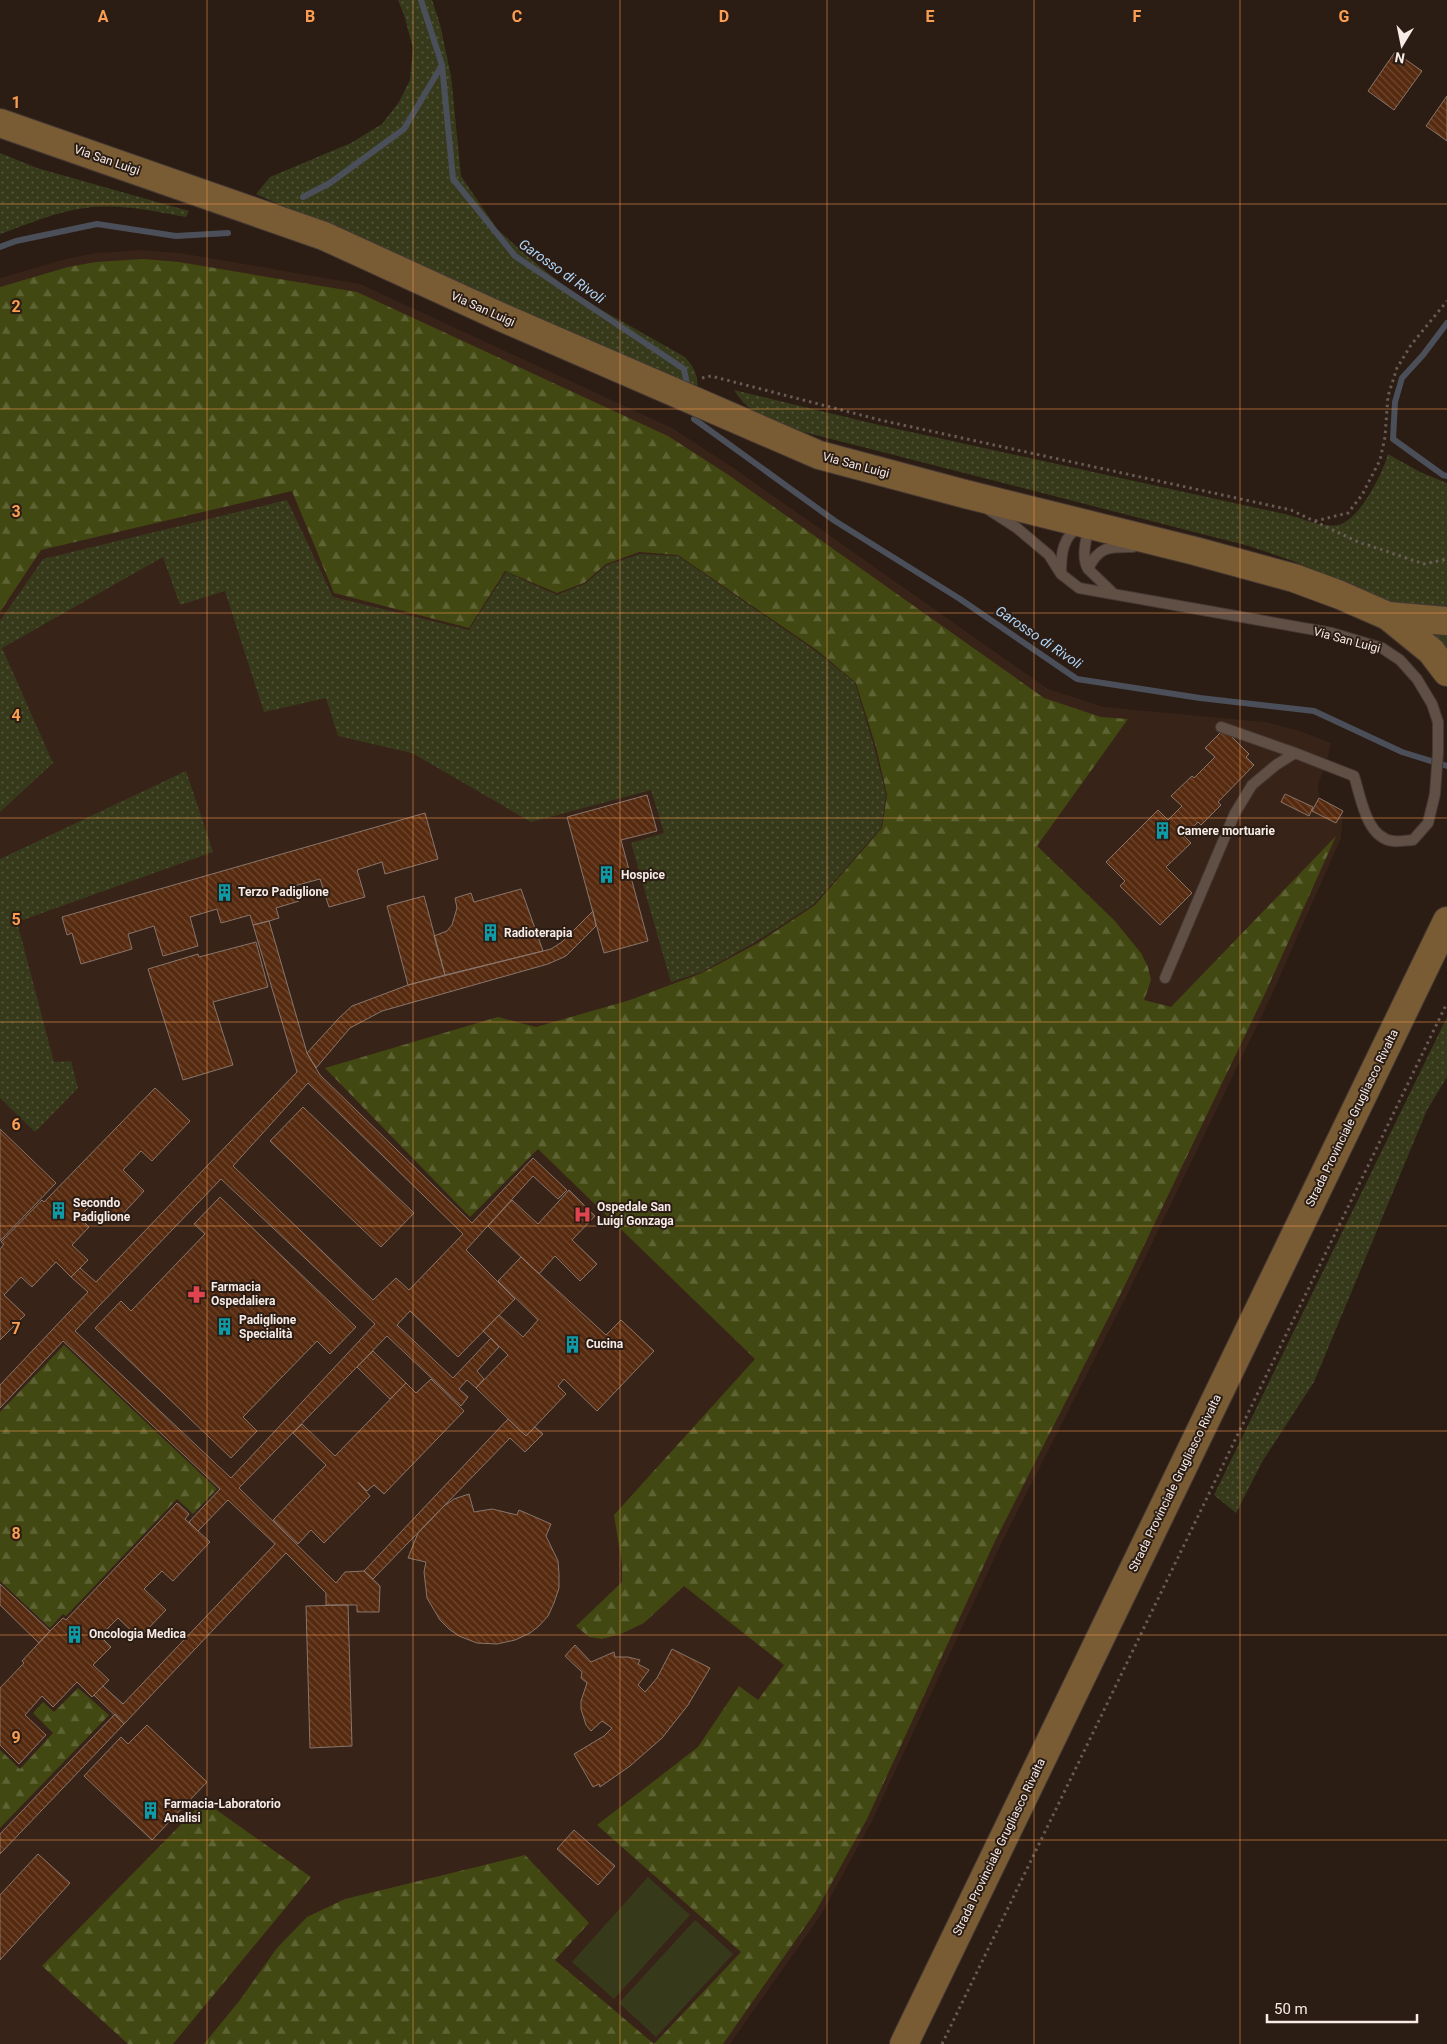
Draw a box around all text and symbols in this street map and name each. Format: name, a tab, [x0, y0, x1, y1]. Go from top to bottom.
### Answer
text: A	[98, 7, 109, 26]
text: B	[305, 7, 315, 26]
text: C	[512, 7, 522, 26]
text: D	[719, 7, 729, 26]
text: E	[926, 7, 935, 26]
text: F	[1133, 7, 1142, 26]
text: G	[1339, 7, 1350, 26]
north arrow	[1377, 20, 1427, 70]
text: N	[1393, 49, 1406, 67]
text: 1	[11, 93, 21, 112]
street label: Via San Luigi	[72, 142, 142, 178]
water label: Garosso di Rivoli	[516, 235, 608, 307]
street label: Via San Luigi	[449, 289, 517, 329]
text: 2	[11, 297, 21, 316]
street label: Via San Luigi	[821, 449, 891, 481]
text: 3	[11, 502, 21, 521]
water label: Garosso di Rivoli	[993, 602, 1086, 672]
street label: Via San Luigi	[1312, 624, 1382, 656]
text: 4	[11, 706, 21, 725]
building icon: Camere mortuarie	[1153, 821, 1173, 841]
place label: Camere mortuarie	[1177, 824, 1276, 838]
building icon: Hospice	[597, 865, 617, 885]
place label: Hospice	[621, 868, 666, 882]
building icon: Terzo Padiglione	[214, 882, 234, 902]
place label: Terzo Padiglione	[238, 885, 329, 899]
text: 5	[11, 910, 21, 929]
building icon: Radioterapia	[480, 923, 500, 943]
place label: Radioterapia	[504, 926, 573, 940]
street label: Strada Provinciale Grugliasco Rivalta	[1303, 1027, 1401, 1209]
text: 6	[11, 1115, 21, 1134]
place label: Secondo Padiglione	[73, 1196, 131, 1224]
building icon: Secondo Padiglione	[49, 1200, 69, 1220]
place label: Ospedale San Luigi Gonzaga	[597, 1200, 674, 1228]
hospital icon: Ospedale San Luigi Gonzaga	[573, 1204, 593, 1224]
place label: Farmacia Ospedaliera	[211, 1280, 276, 1308]
pharmacy icon: Farmacia Ospedaliera	[187, 1284, 207, 1304]
place label: Padiglione Specialità	[239, 1313, 297, 1341]
building icon: Padiglione Specialità	[215, 1317, 235, 1337]
text: 7	[11, 1319, 21, 1338]
building icon: Cucina	[562, 1334, 582, 1354]
place label: Cucina	[586, 1337, 624, 1351]
street label: Strada Provinciale Grugliasco Rivalta	[1126, 1392, 1224, 1574]
text: 8	[11, 1524, 21, 1543]
building icon: Oncologia Medica	[65, 1624, 85, 1644]
place label: Oncologia Medica	[89, 1627, 187, 1641]
text: 9	[11, 1728, 21, 1747]
street label: Strada Provinciale Grugliasco Rivalta	[950, 1756, 1048, 1938]
place label: Farmacia-Laboratorio Analisi	[164, 1797, 281, 1825]
building icon: Farmacia-Laboratorio Analisi	[140, 1801, 160, 1821]
scale bar	[1267, 1992, 1417, 2024]
text: 50 m	[1274, 2000, 1308, 2018]

